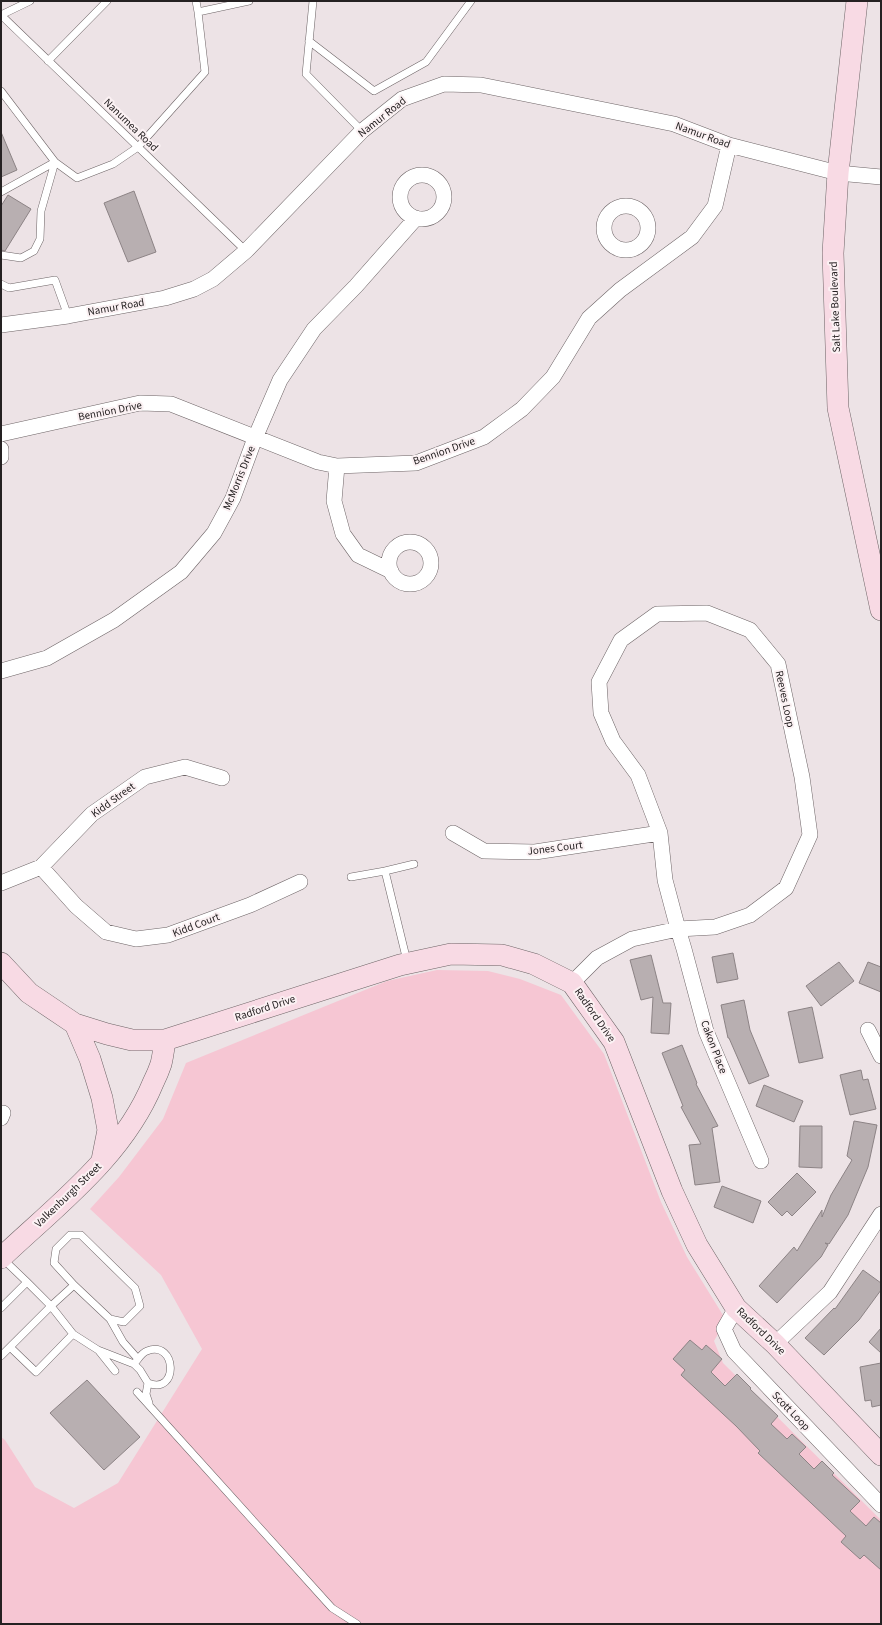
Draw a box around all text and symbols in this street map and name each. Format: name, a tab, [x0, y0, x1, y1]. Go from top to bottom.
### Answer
street label: Namur Road	[355, 93, 409, 141]
street label: Nanumea Road	[100, 95, 162, 155]
street label: Namur Road	[673, 118, 733, 152]
street label: Salt Lake Boulevard	[826, 261, 844, 353]
street label: Namur Road	[86, 295, 146, 319]
street label: Bennion Drive	[77, 397, 144, 425]
street label: Bennion Drive	[411, 433, 478, 469]
street label: McMorris Drive	[219, 443, 259, 512]
street label: Reeves Loop	[772, 669, 798, 729]
street label: Kidd Street	[88, 779, 138, 821]
street label: Jones Court	[527, 837, 584, 859]
street label: Kidd Court	[170, 909, 222, 941]
street label: Radford Drive	[571, 985, 619, 1045]
street label: Radford Drive	[233, 991, 298, 1025]
street label: Cakon Place	[697, 1018, 731, 1076]
street label: Valkenburgh Street	[31, 1159, 105, 1231]
street label: Radford Drive	[733, 1304, 789, 1359]
street label: Scott Loop	[769, 1388, 813, 1434]

